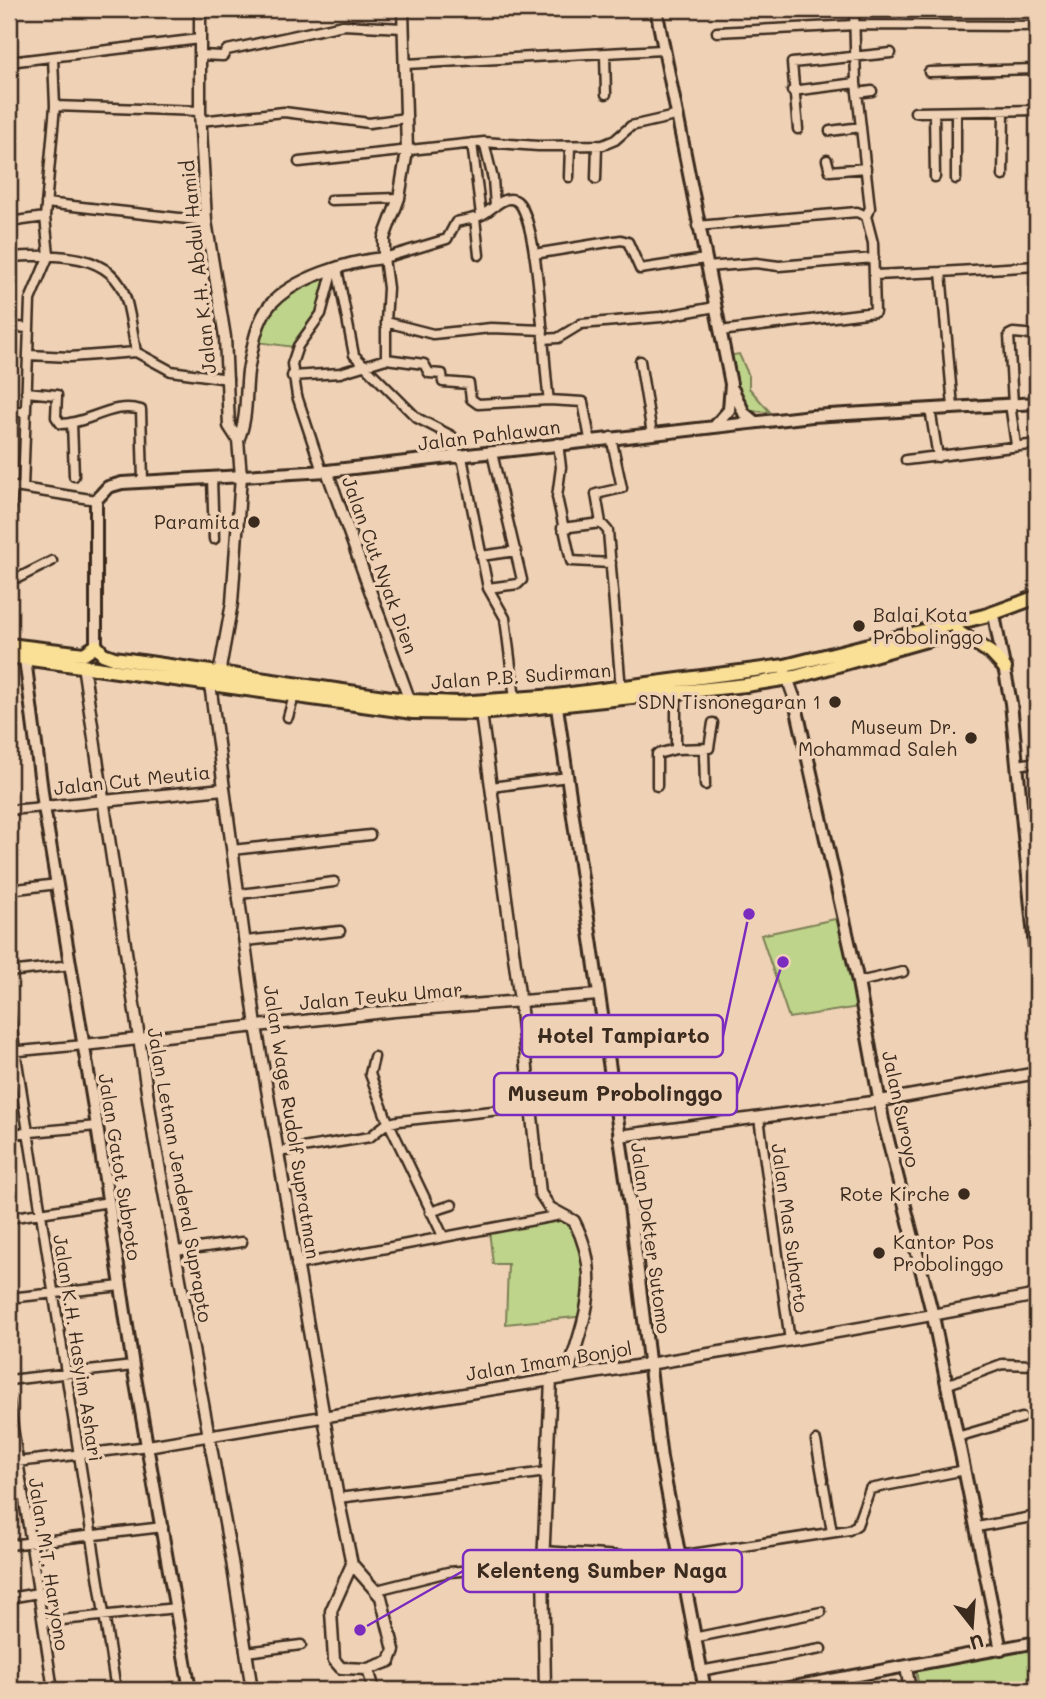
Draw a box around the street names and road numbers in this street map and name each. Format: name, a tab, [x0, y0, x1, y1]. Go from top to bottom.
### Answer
street label: Jalan K.H. Abdul Hamid	[174, 159, 221, 375]
street label: Jalan Pahlawan	[416, 413, 562, 456]
street label: Jalan Cut Nyak Dien	[337, 473, 424, 657]
street label: Jalan P.B. Sudirman	[430, 657, 612, 694]
street label: Jalan Cut Meutia	[52, 759, 211, 800]
street label: Jalan Teuku Umar	[298, 976, 464, 1015]
street label: Jalan Wage Rudolf Supratman	[258, 983, 327, 1261]
street label: Jalan Letnan Jenderal Suprapto	[142, 1026, 219, 1324]
street label: Jalan Suroyo	[877, 1048, 926, 1169]
street label: Jalan Gatot Subroto	[93, 1072, 148, 1262]
street label: Jalan Dokter Sutomo	[626, 1141, 677, 1335]
street label: Jalan Mas Suharto	[766, 1142, 815, 1314]
street label: Jalan K.H. Hasyim Ashari	[48, 1233, 109, 1463]
street label: Jalan Imam Bonjol	[464, 1335, 634, 1386]
street label: Jalan M.T. Haryono	[23, 1476, 75, 1652]

